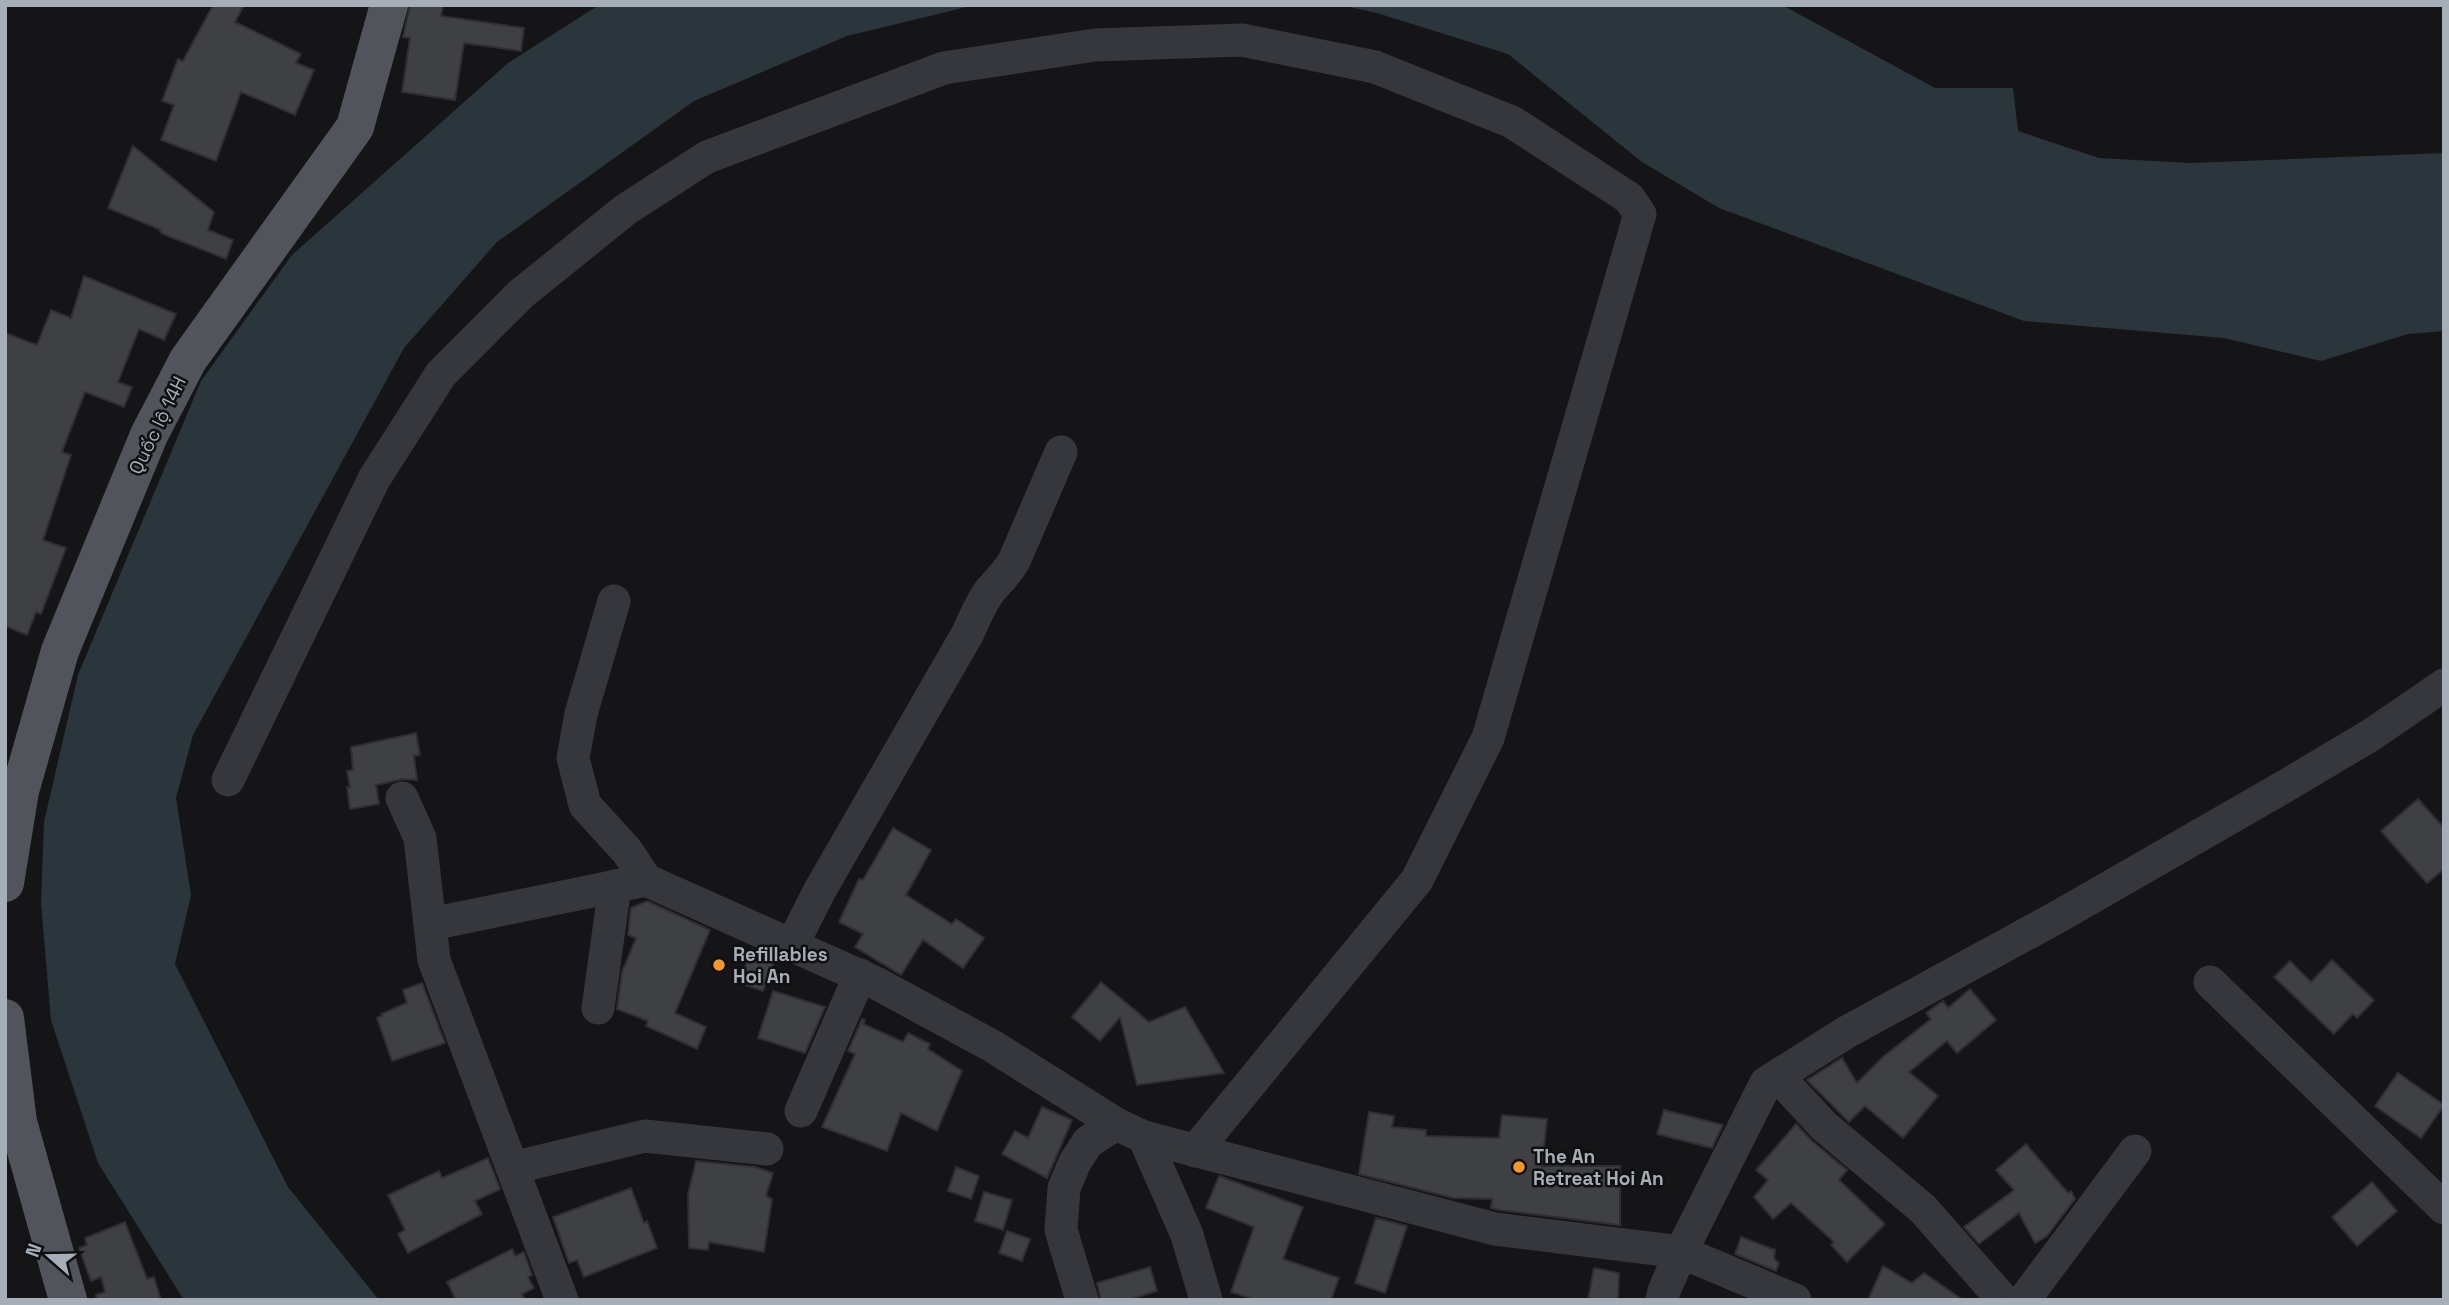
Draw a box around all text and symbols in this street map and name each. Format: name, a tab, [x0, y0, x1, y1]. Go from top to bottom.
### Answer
street label: Quốc lộ 14H	[123, 372, 192, 478]
place label: Refillables Hoi An	[733, 942, 828, 989]
marker: Refillables Hoi An	[711, 957, 727, 973]
place label: The An Retreat Hoi An	[1533, 1144, 1664, 1191]
marker: The An Retreat Hoi An	[1511, 1159, 1527, 1175]
north arrow	[14, 1221, 84, 1291]
text: N	[20, 1240, 47, 1261]

